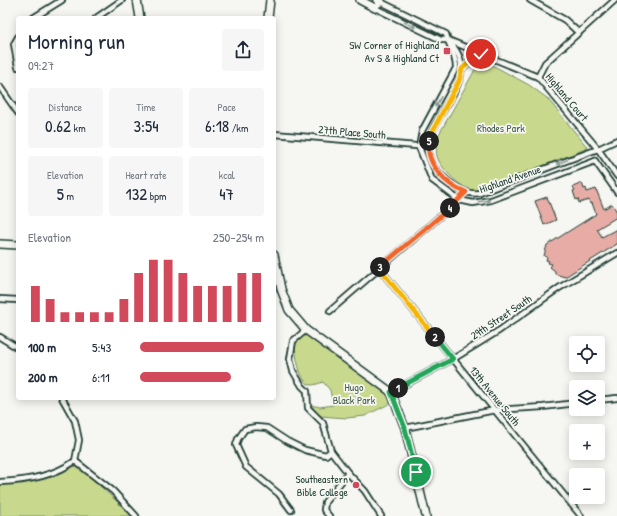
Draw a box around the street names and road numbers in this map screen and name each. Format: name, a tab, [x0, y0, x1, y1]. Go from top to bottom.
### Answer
street label: Highland Court	[543, 70, 591, 124]
street label: 27th Place South	[318, 122, 387, 142]
street label: Highland Avenue	[477, 162, 543, 196]
street label: 29th Street South	[468, 291, 534, 343]
street label: 13th Avenue South	[467, 363, 524, 429]

